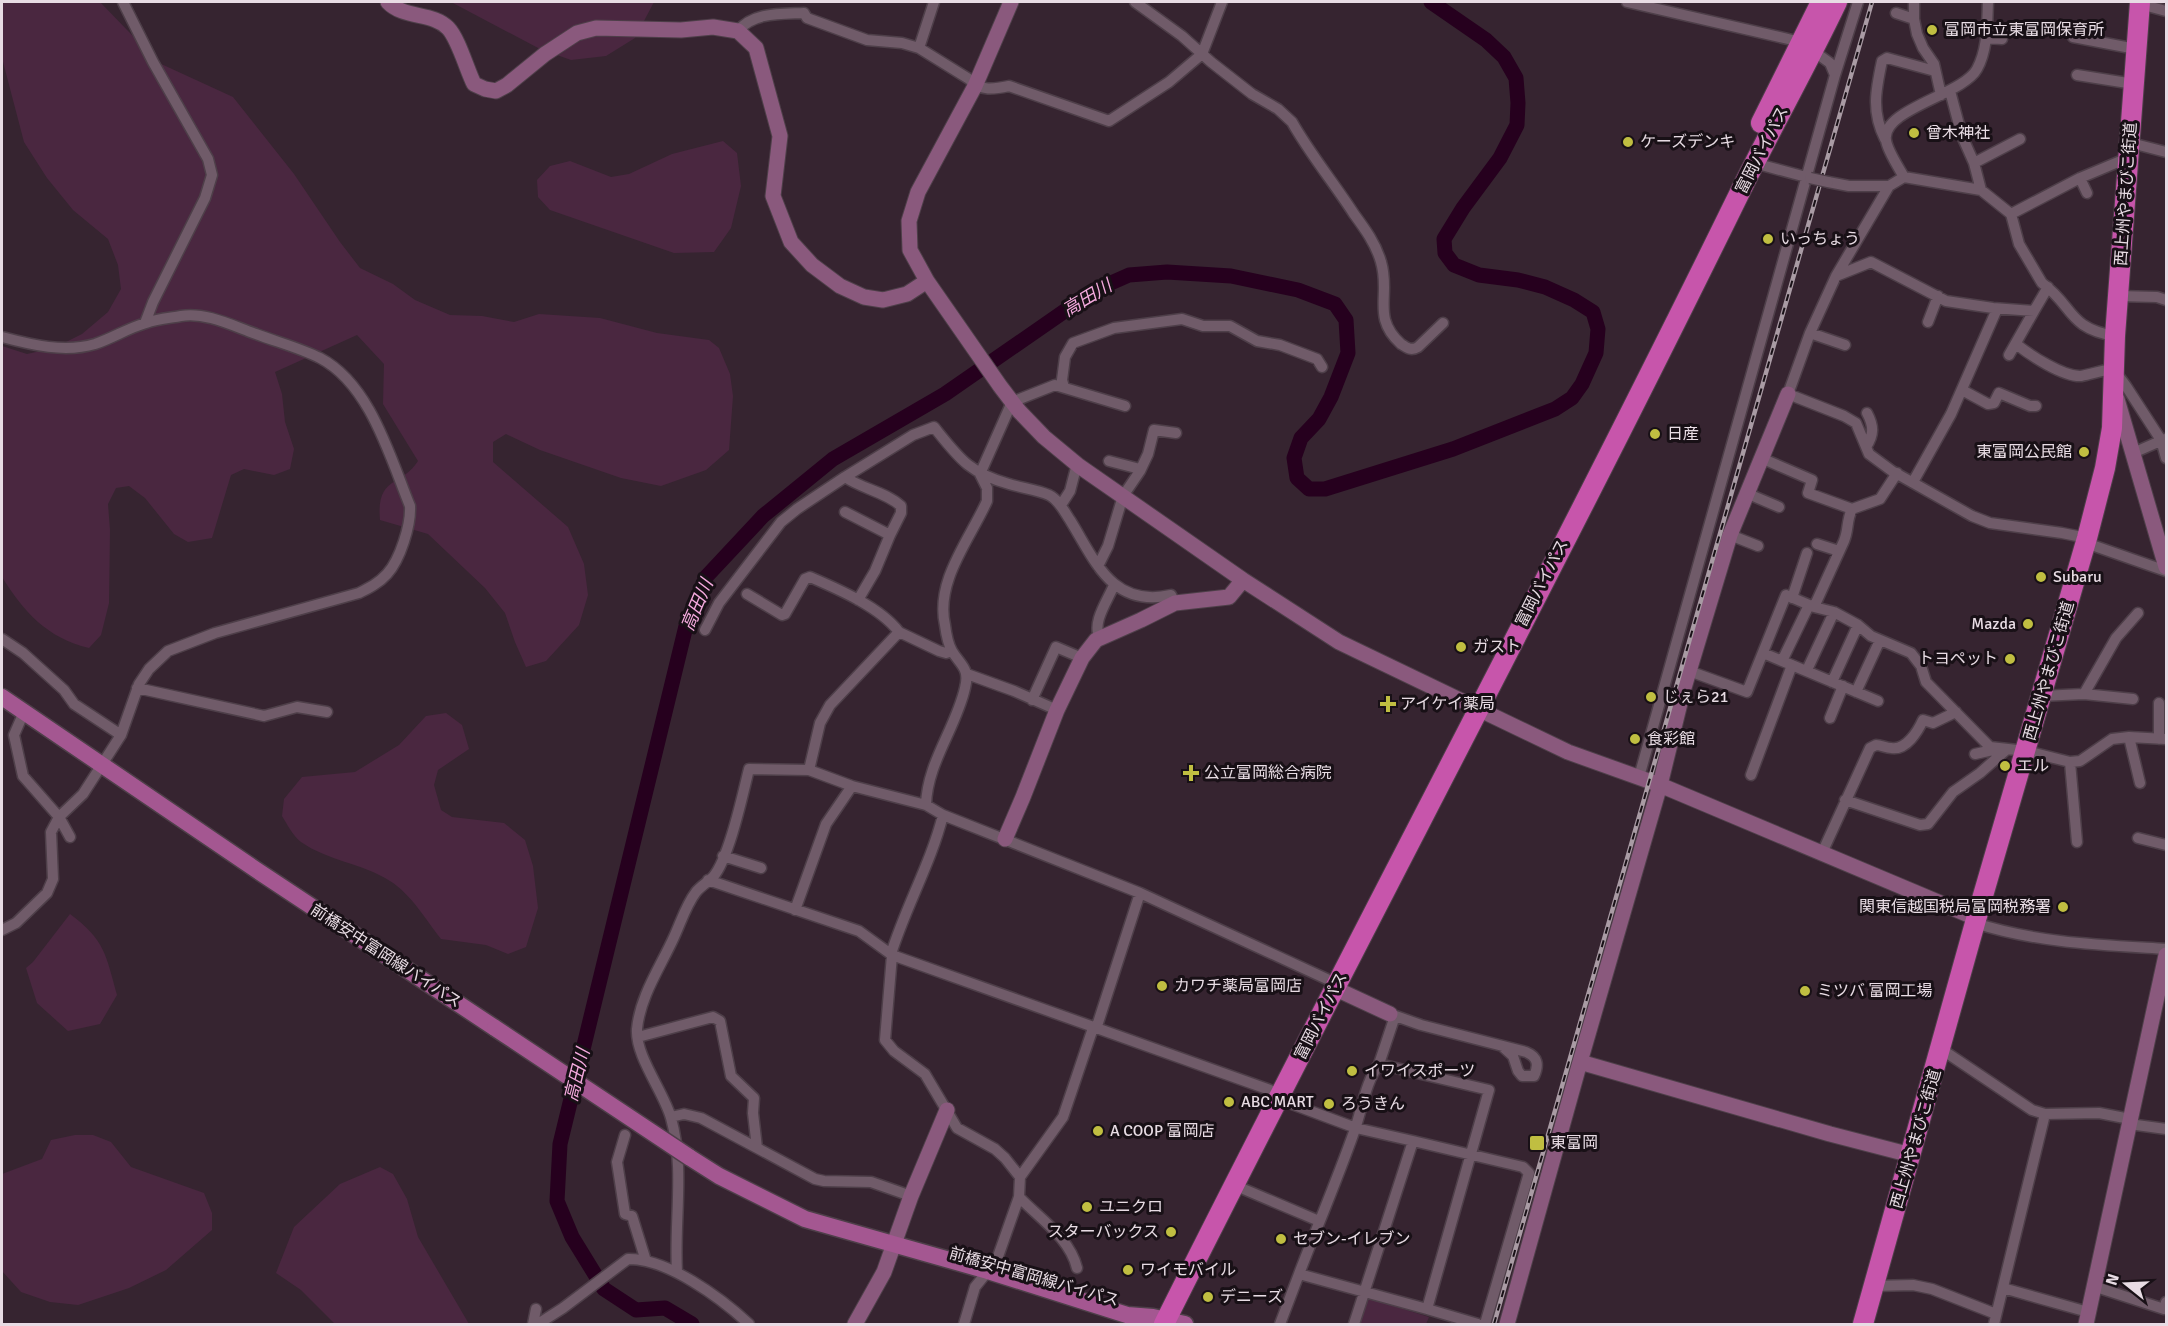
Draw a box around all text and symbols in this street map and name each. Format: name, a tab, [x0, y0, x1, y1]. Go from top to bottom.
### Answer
place label: 富岡市立東富岡保育所	[1944, 20, 2104, 40]
marker: 富岡市立東富岡保育所	[1925, 23, 1939, 37]
street label: 富岡バイパス	[1731, 103, 1793, 197]
street label: 西上州やまびこ街道	[2111, 121, 2141, 267]
place label: 曾木神社	[1926, 123, 1990, 143]
marker: 曾木神社	[1907, 126, 1921, 140]
place label: ケーズデンキ	[1640, 132, 1735, 152]
marker: ケーズデンキ	[1621, 135, 1635, 149]
place label: いっちょう	[1780, 229, 1860, 249]
marker: いっちょう	[1761, 232, 1775, 246]
water label: 高田川	[1058, 274, 1118, 321]
place label: 日産	[1667, 424, 1699, 444]
marker: 日産	[1648, 427, 1662, 441]
place label: 東富岡公民館	[1976, 442, 2072, 462]
marker: 東富岡公民館	[2077, 445, 2091, 459]
street label: 富岡バイパス	[1511, 536, 1573, 630]
place label: Subaru	[2053, 567, 2102, 587]
marker: Subaru	[2034, 570, 2048, 584]
water label: 高田川	[676, 574, 718, 634]
street label: 西上州やまびこ街道	[2020, 599, 2078, 743]
place label: Mazda	[1971, 614, 2016, 634]
marker: Mazda	[2021, 617, 2035, 631]
place label: ガスト	[1473, 637, 1521, 657]
marker: ガスト	[1454, 640, 1468, 654]
place label: トヨペット	[1918, 649, 1998, 669]
marker: トヨペット	[2003, 652, 2017, 666]
place label: じぇら21	[1663, 687, 1728, 707]
marker: じぇら21	[1644, 690, 1658, 704]
place label: アイケイ薬局	[1400, 694, 1495, 714]
marker: アイケイ薬局	[1381, 697, 1395, 711]
place label: 食彩館	[1647, 729, 1695, 749]
marker: 食彩館	[1628, 732, 1642, 746]
place label: エル	[2017, 756, 2049, 776]
marker: エル	[1998, 759, 2012, 773]
place label: 公立富岡総合病院	[1204, 763, 1332, 783]
marker: 公立富岡総合病院	[1182, 764, 1200, 782]
place label: 関東信越国税局富岡税務署	[1859, 897, 2051, 917]
street label: 前橋安中富岡線バイパス	[307, 900, 465, 1012]
marker: 関東信越国税局富岡税務署	[2056, 900, 2070, 914]
street label: 富岡バイパス	[1290, 969, 1352, 1063]
place label: カワチ薬局富岡店	[1174, 976, 1302, 996]
marker: カワチ薬局富岡店	[1155, 979, 1169, 993]
place label: ミツバ 富岡工場	[1817, 981, 1933, 1001]
marker: ミツバ 富岡工場	[1798, 984, 1812, 998]
water label: 高田川	[560, 1044, 595, 1104]
place label: イワイスポーツ	[1364, 1061, 1475, 1081]
marker: イワイスポーツ	[1345, 1064, 1359, 1078]
street label: 西上州やまびこ街道	[1887, 1067, 1945, 1211]
place label: ABC MART	[1241, 1092, 1314, 1112]
place label: ろうきん	[1341, 1094, 1405, 1114]
marker: ABC MART	[1222, 1095, 1236, 1109]
marker: ろうきん	[1322, 1097, 1336, 1111]
place label: A COOP 富岡店	[1110, 1121, 1215, 1141]
marker: A COOP 富岡店	[1091, 1124, 1105, 1138]
place label: 東富岡	[1550, 1133, 1598, 1153]
marker: 東富岡	[1528, 1134, 1546, 1152]
place label: ユニクロ	[1099, 1197, 1163, 1217]
marker: ユニクロ	[1080, 1200, 1094, 1214]
place label: スターバックス	[1048, 1222, 1159, 1242]
marker: スターバックス	[1164, 1225, 1178, 1239]
place label: セブン-イレブン	[1293, 1229, 1411, 1249]
marker: セブン-イレブン	[1274, 1232, 1288, 1246]
street label: 前橋安中富岡線バイパス	[947, 1243, 1121, 1311]
north arrow	[2096, 1254, 2156, 1314]
place label: ワイモバイル	[1140, 1260, 1236, 1280]
marker: ワイモバイル	[1121, 1263, 1135, 1277]
text: N	[2101, 1271, 2124, 1288]
place label: デニーズ	[1220, 1287, 1283, 1307]
marker: デニーズ	[1201, 1290, 1215, 1304]

